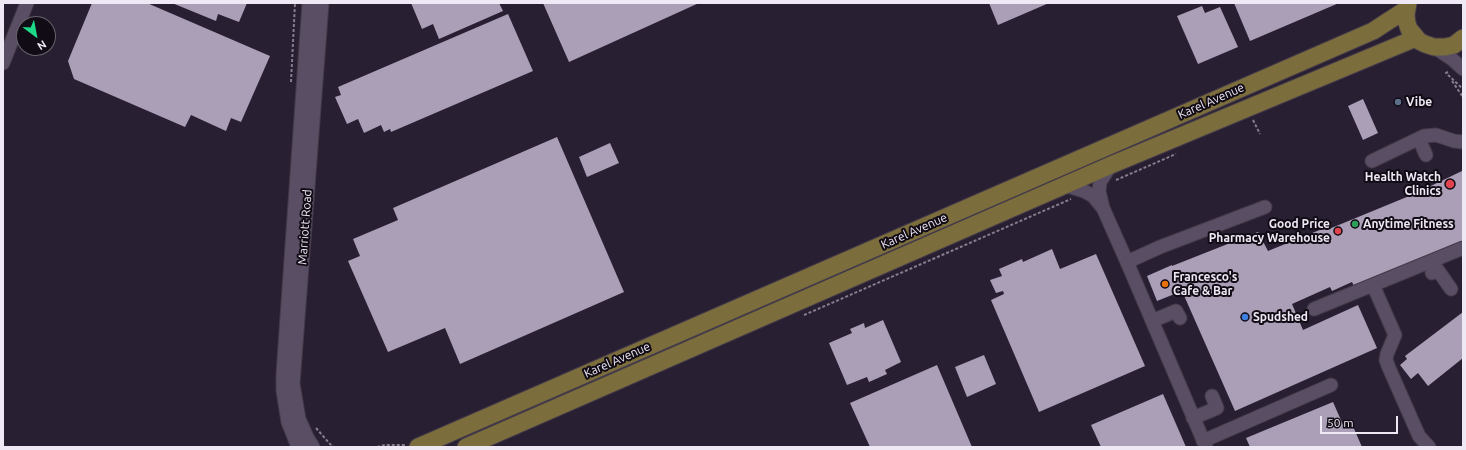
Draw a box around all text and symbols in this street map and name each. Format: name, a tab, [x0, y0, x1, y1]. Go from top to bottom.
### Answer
north arrow	[16, 16, 56, 56]
text: N	[35, 38, 48, 53]
street label: Karel Avenue	[1176, 80, 1246, 122]
place label: Vibe	[1406, 95, 1432, 109]
marker: Vibe	[1393, 97, 1403, 107]
place label: Health Watch Clinics	[1365, 170, 1441, 198]
marker: Health Watch Clinics	[1444, 178, 1456, 190]
street label: Marriott Road	[295, 189, 315, 265]
street label: Karel Avenue	[879, 210, 949, 252]
place label: Good Price Pharmacy Warehouse	[1209, 217, 1330, 245]
place label: Anytime Fitness	[1363, 217, 1454, 231]
marker: Anytime Fitness	[1350, 219, 1360, 229]
marker: Good Price Pharmacy Warehouse	[1333, 226, 1343, 236]
place label: Francesco's Cafe & Bar	[1173, 270, 1237, 298]
marker: Francesco's Cafe & Bar	[1160, 279, 1170, 289]
place label: Spudshed	[1253, 310, 1308, 324]
marker: Spudshed	[1240, 312, 1250, 322]
street label: Karel Avenue	[582, 339, 652, 381]
scale bar	[1322, 408, 1400, 434]
text: 50 m	[1327, 416, 1354, 429]

